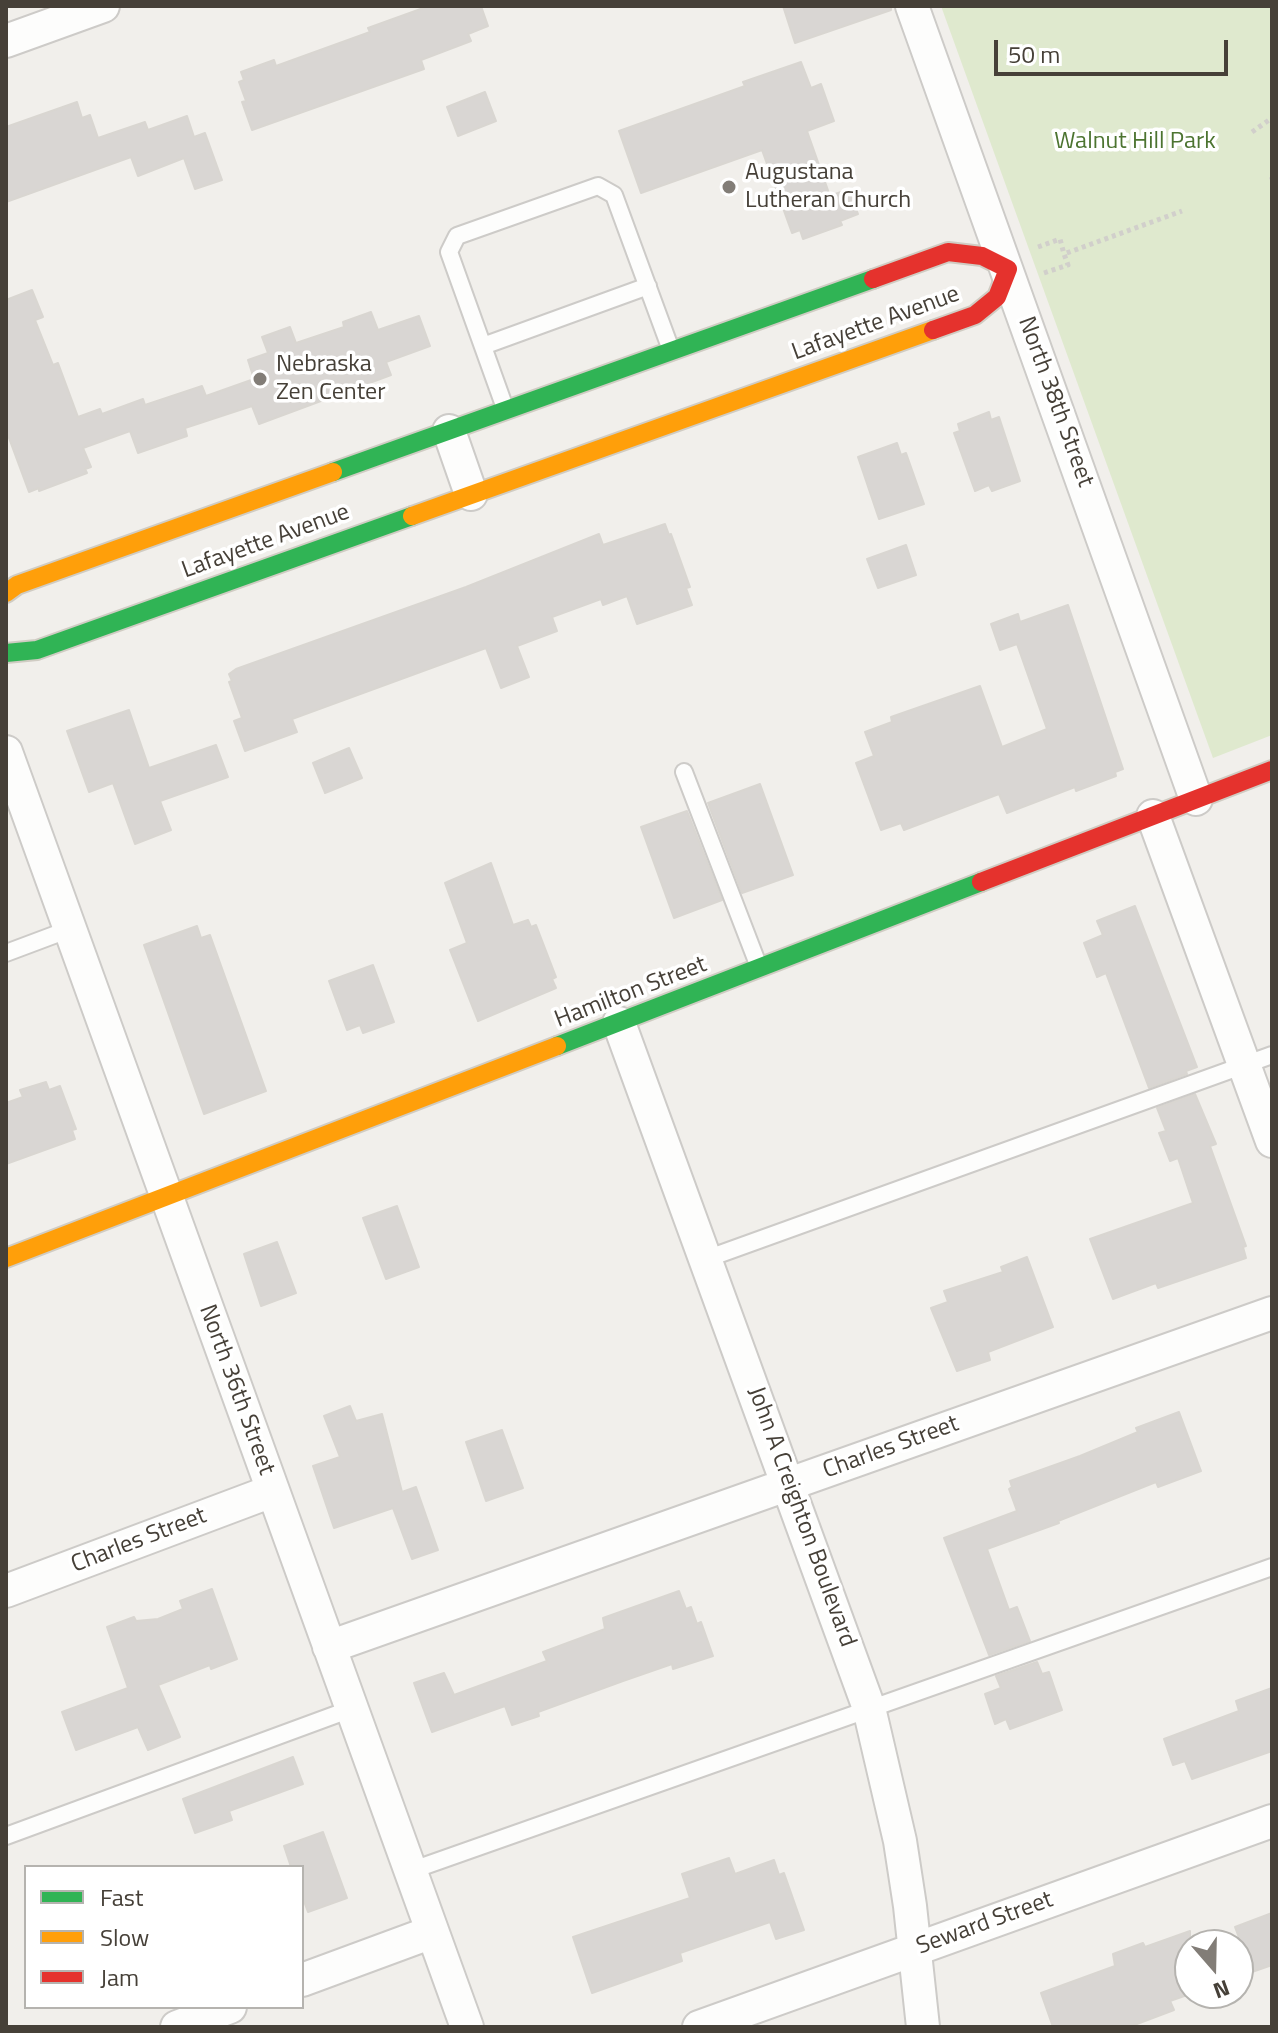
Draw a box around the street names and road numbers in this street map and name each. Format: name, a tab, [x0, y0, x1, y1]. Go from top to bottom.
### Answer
street label: Lafayette Avenue	[788, 280, 964, 368]
street label: North 38th Street	[1011, 313, 1099, 491]
street label: Lafayette Avenue	[178, 498, 354, 586]
street label: Hamilton Street	[551, 951, 711, 1035]
street label: North 36th Street	[192, 1301, 280, 1479]
street label: John A Creighton Boulevard	[740, 1383, 862, 1651]
street label: Charles Street	[819, 1410, 963, 1486]
street label: Charles Street	[67, 1502, 211, 1580]
street label: Seward Street	[913, 1886, 1057, 1962]

